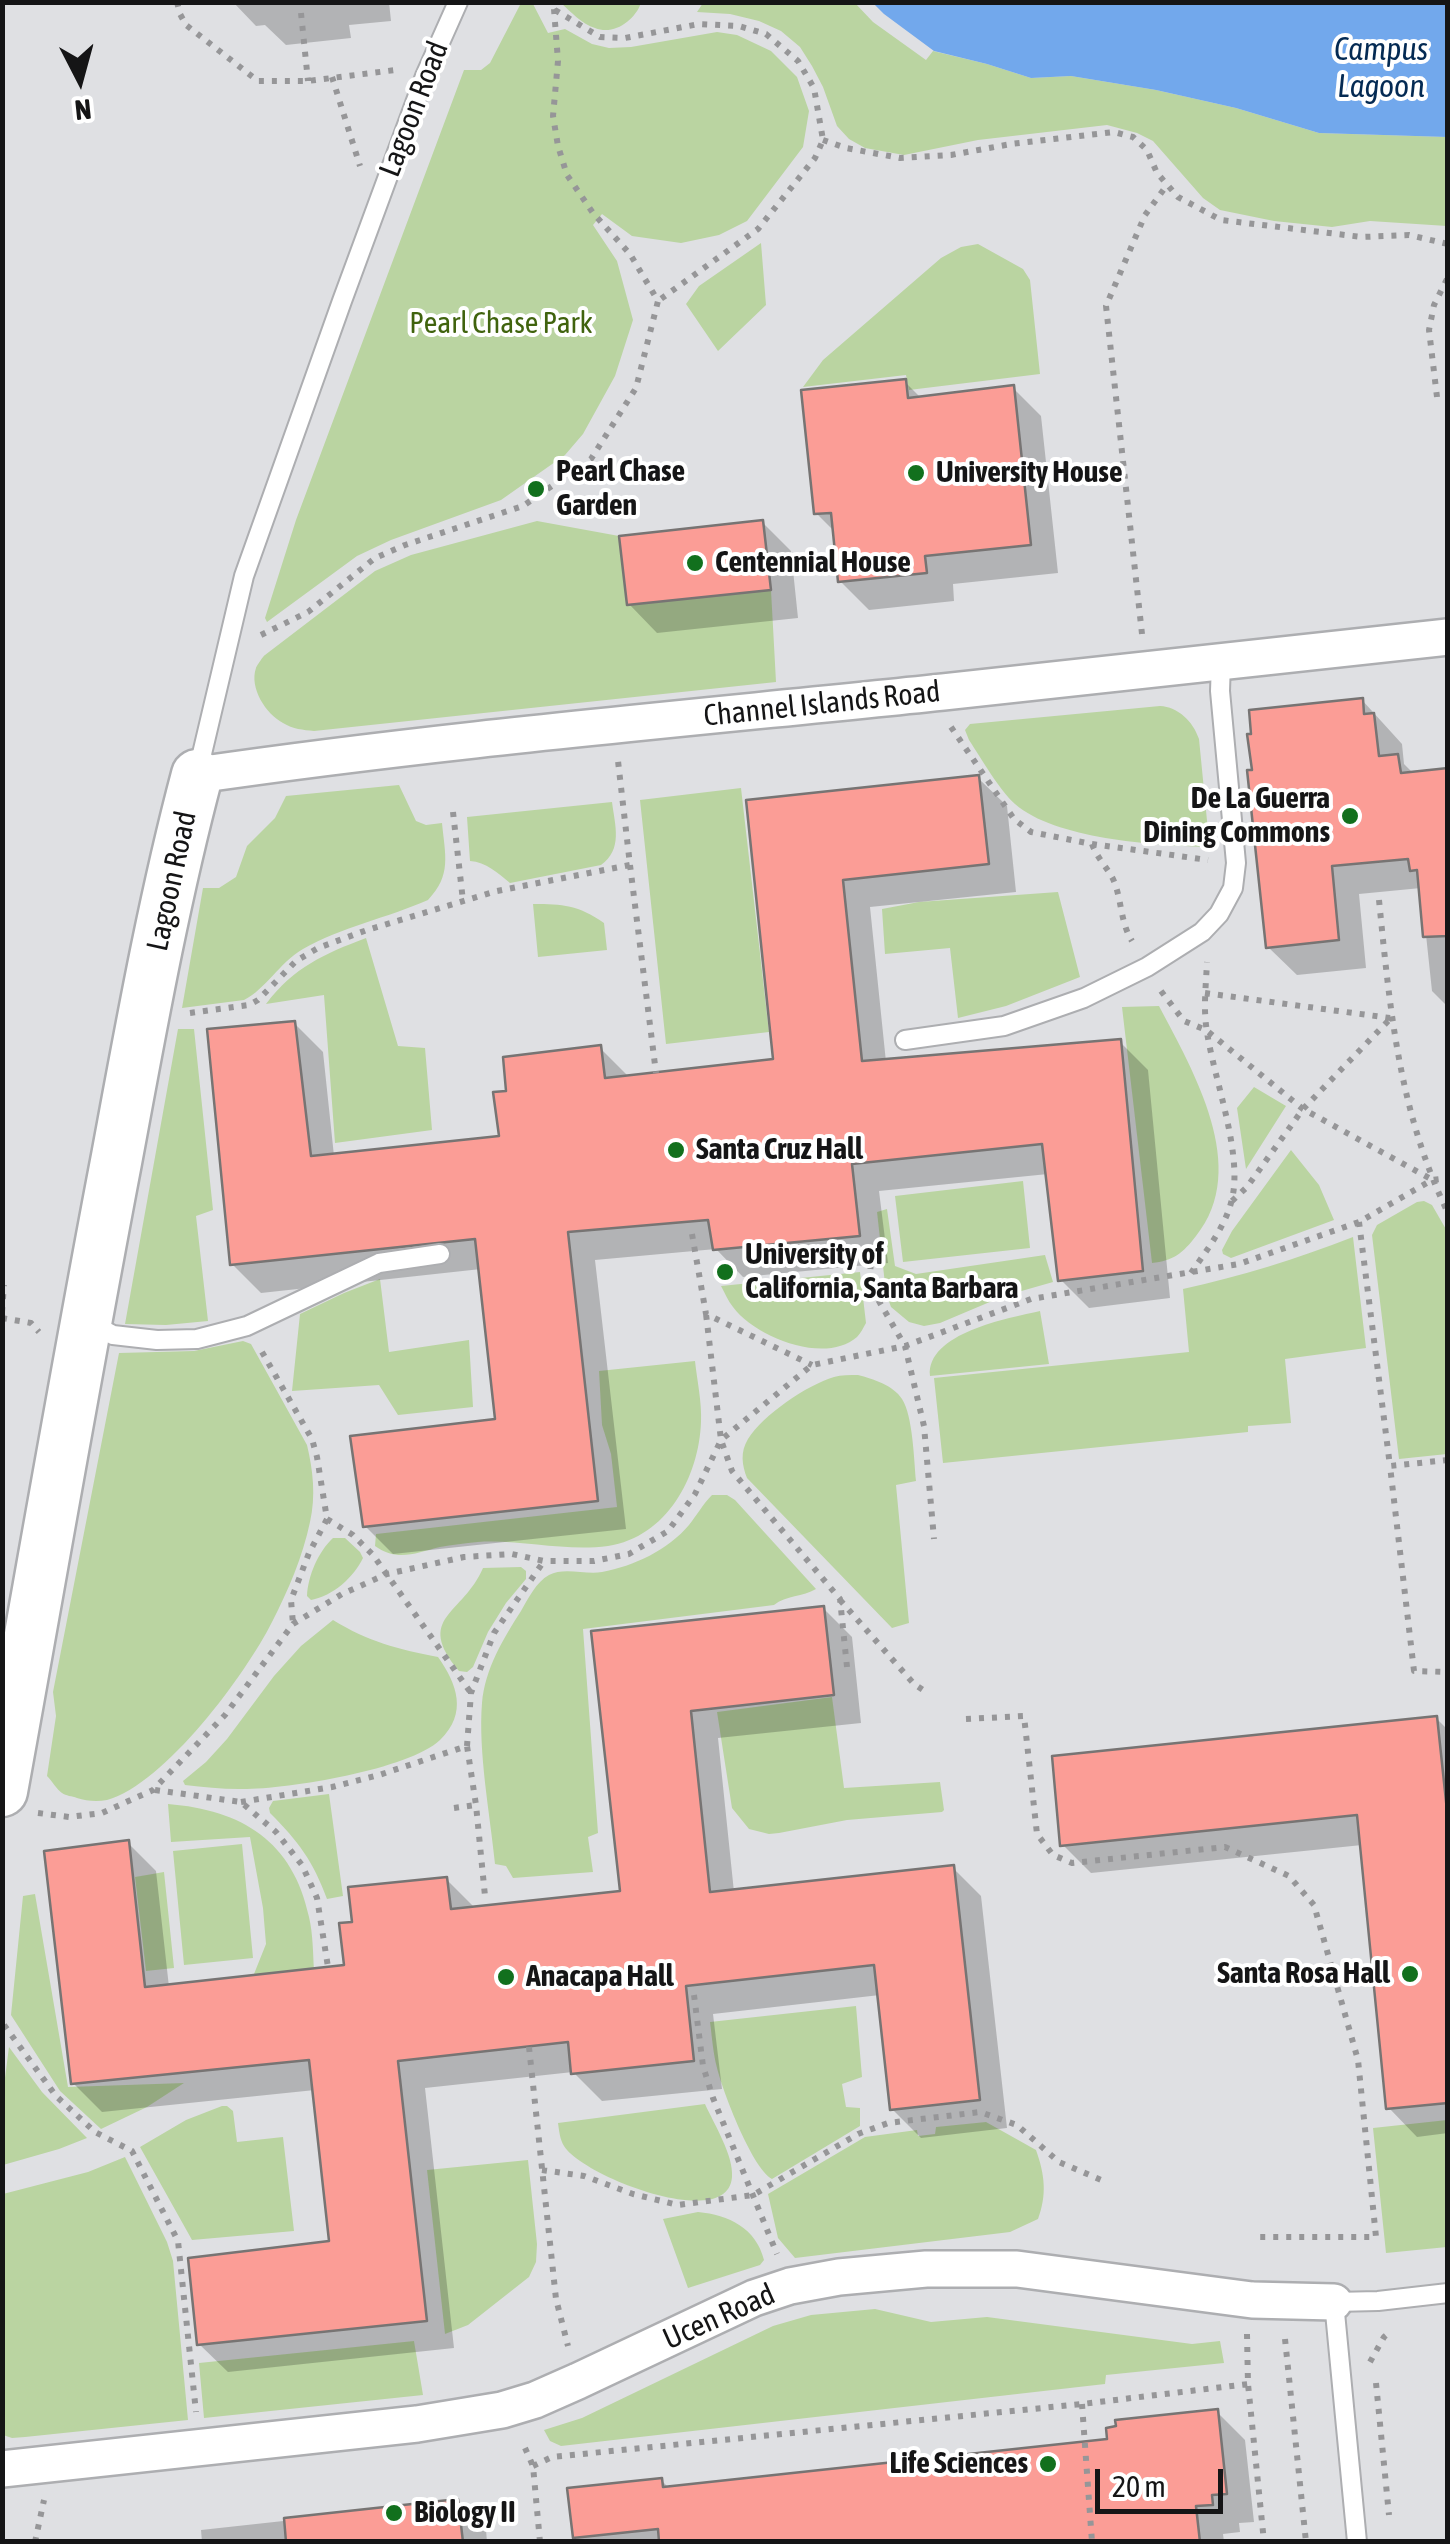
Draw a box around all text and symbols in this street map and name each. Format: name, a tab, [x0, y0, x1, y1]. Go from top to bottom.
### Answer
north arrow	[30, 30, 130, 130]
water label: Campus Lagoon	[1334, 31, 1428, 106]
street label: Lagoon Road	[372, 36, 456, 182]
text: N	[73, 93, 93, 127]
park label: Pearl Chase Park	[409, 306, 593, 342]
place label: Pearl Chase Garden	[556, 454, 685, 524]
place label: University House	[936, 455, 1123, 491]
marker: University House	[905, 462, 927, 484]
marker: Pearl Chase Garden	[525, 478, 547, 500]
place label: Centennial House	[715, 545, 911, 581]
marker: Centennial House	[684, 552, 706, 574]
street label: Channel Islands Road	[702, 674, 942, 734]
place label: De La Guerra Dining Commons	[1143, 781, 1330, 852]
marker: De La Guerra Dining Commons	[1339, 805, 1361, 827]
street label: Lagoon Road	[140, 808, 204, 954]
place label: Santa Cruz Hall	[696, 1132, 863, 1168]
marker: Santa Cruz Hall	[665, 1139, 687, 1161]
place label: University of California, Santa Barbara	[745, 1237, 1019, 1308]
marker: University of California, Santa Barbara	[714, 1261, 736, 1283]
place label: Santa Rosa Hall	[1217, 1956, 1390, 1992]
place label: Anacapa Hall	[526, 1959, 674, 1995]
marker: Santa Rosa Hall	[1399, 1963, 1421, 1985]
marker: Anacapa Hall	[495, 1966, 517, 1988]
street label: Ucen Road	[658, 2276, 780, 2358]
place label: Life Sciences	[889, 2446, 1028, 2482]
scale bar	[1100, 2449, 1228, 2511]
marker: Life Sciences	[1037, 2453, 1059, 2475]
text: 20 m	[1112, 2469, 1166, 2503]
place label: Biology II	[414, 2495, 516, 2531]
marker: Biology II	[383, 2502, 405, 2524]

